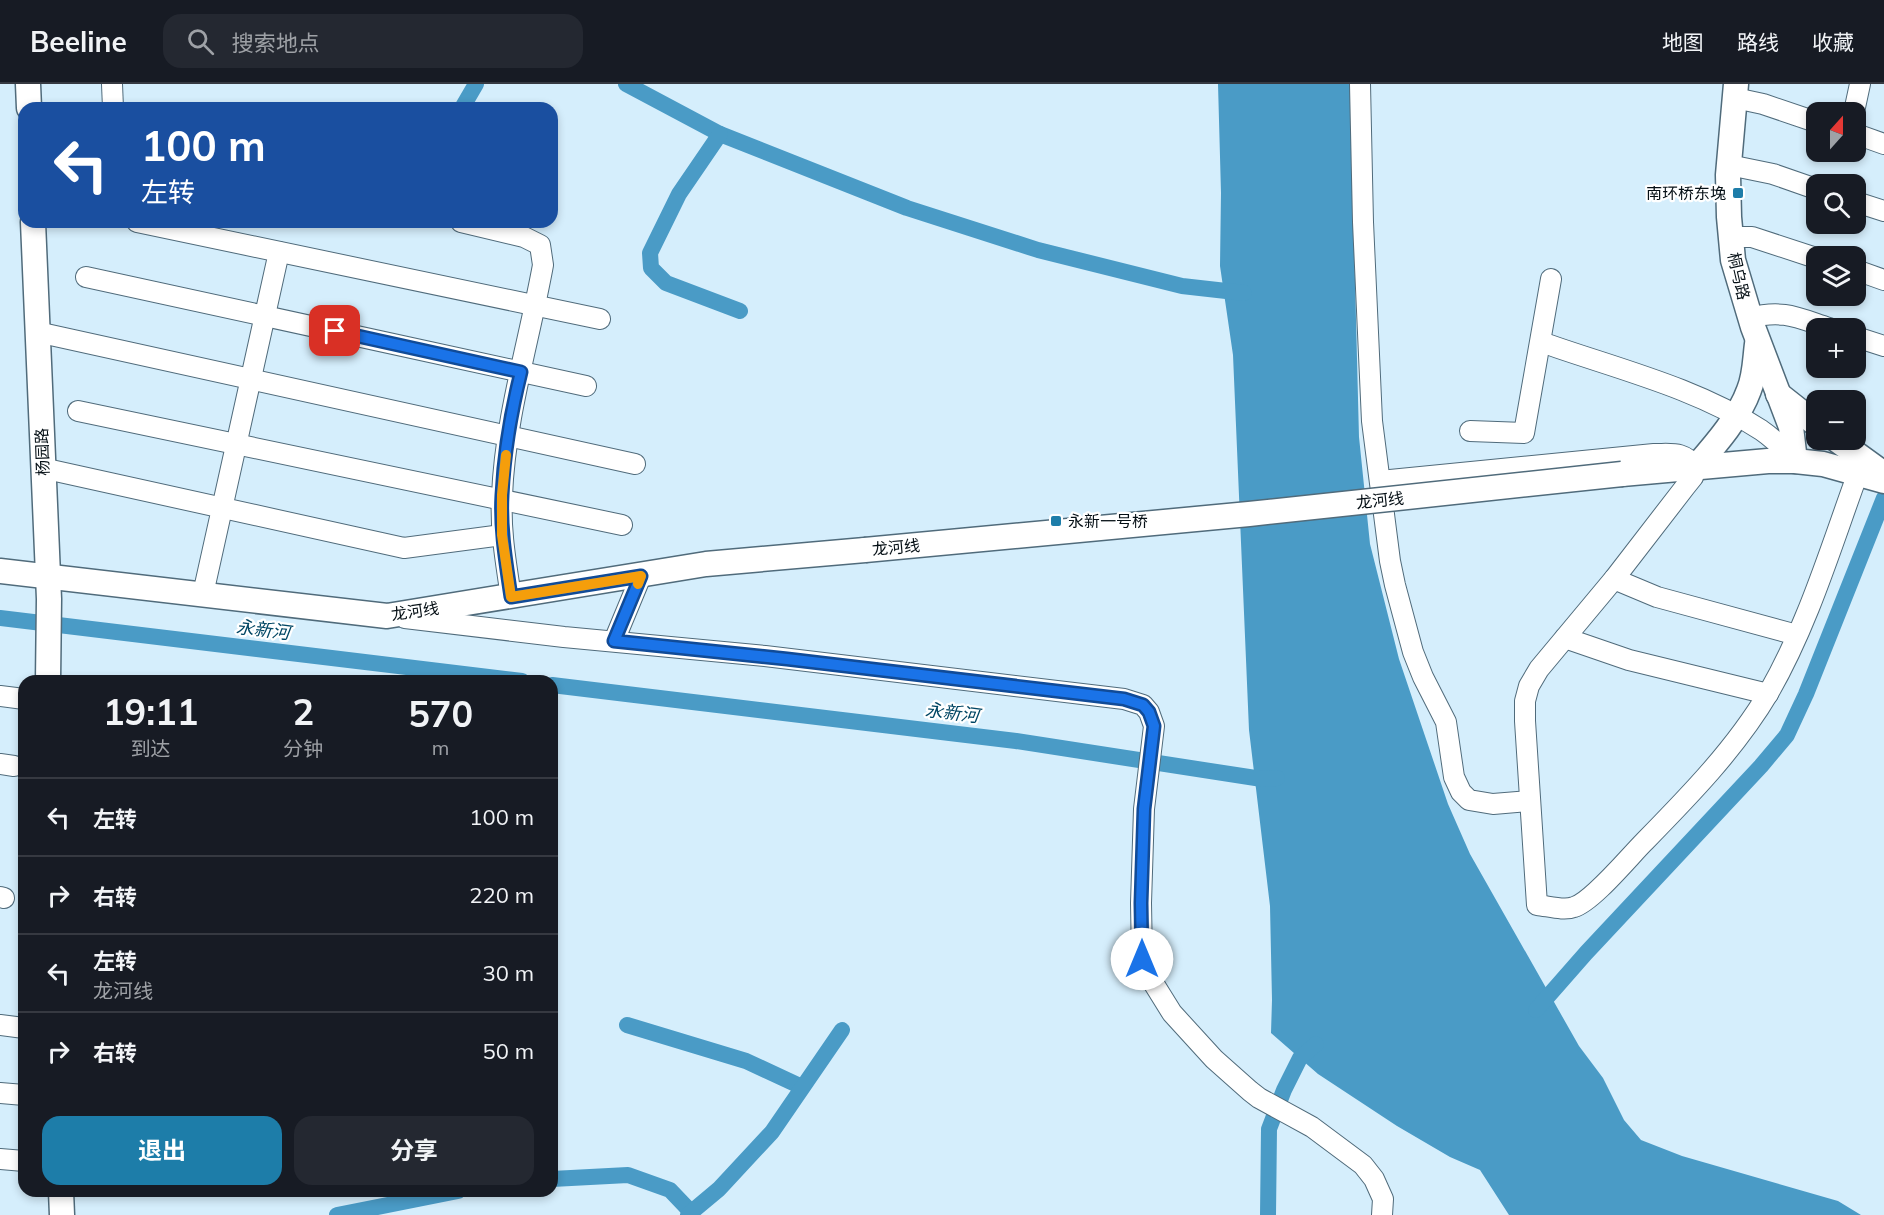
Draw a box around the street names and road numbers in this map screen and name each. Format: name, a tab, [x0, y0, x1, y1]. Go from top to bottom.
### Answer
street label: 桐乌路	[1724, 250, 1754, 302]
street label: 杨园路	[31, 428, 53, 476]
street label: 龙河线	[1355, 488, 1405, 512]
street label: 龙河线	[871, 535, 921, 559]
street label: 龙河线	[390, 598, 440, 624]

